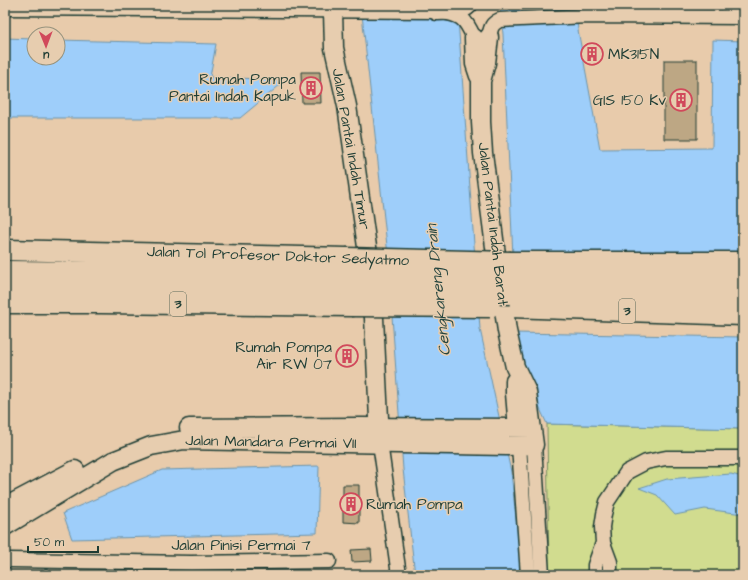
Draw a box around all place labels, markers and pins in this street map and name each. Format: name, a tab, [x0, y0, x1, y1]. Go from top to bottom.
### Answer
building icon: MK315N	[579, 41, 605, 67]
place label: MK315N	[608, 44, 659, 65]
place label: Rumah Pompa Pantai Indah Kapuk	[169, 69, 296, 107]
building icon: Rumah Pompa Pantai Indah Kapuk	[298, 75, 324, 101]
building icon: GIS 150 Kv	[668, 87, 694, 113]
place label: GIS 150 Kv	[593, 90, 666, 111]
place label: Rumah Pompa Air RW 07	[235, 337, 332, 375]
building icon: Rumah Pompa Air RW 07	[334, 343, 360, 369]
building icon: Rumah Pompa	[338, 491, 364, 517]
place label: Rumah Pompa	[366, 494, 463, 515]

